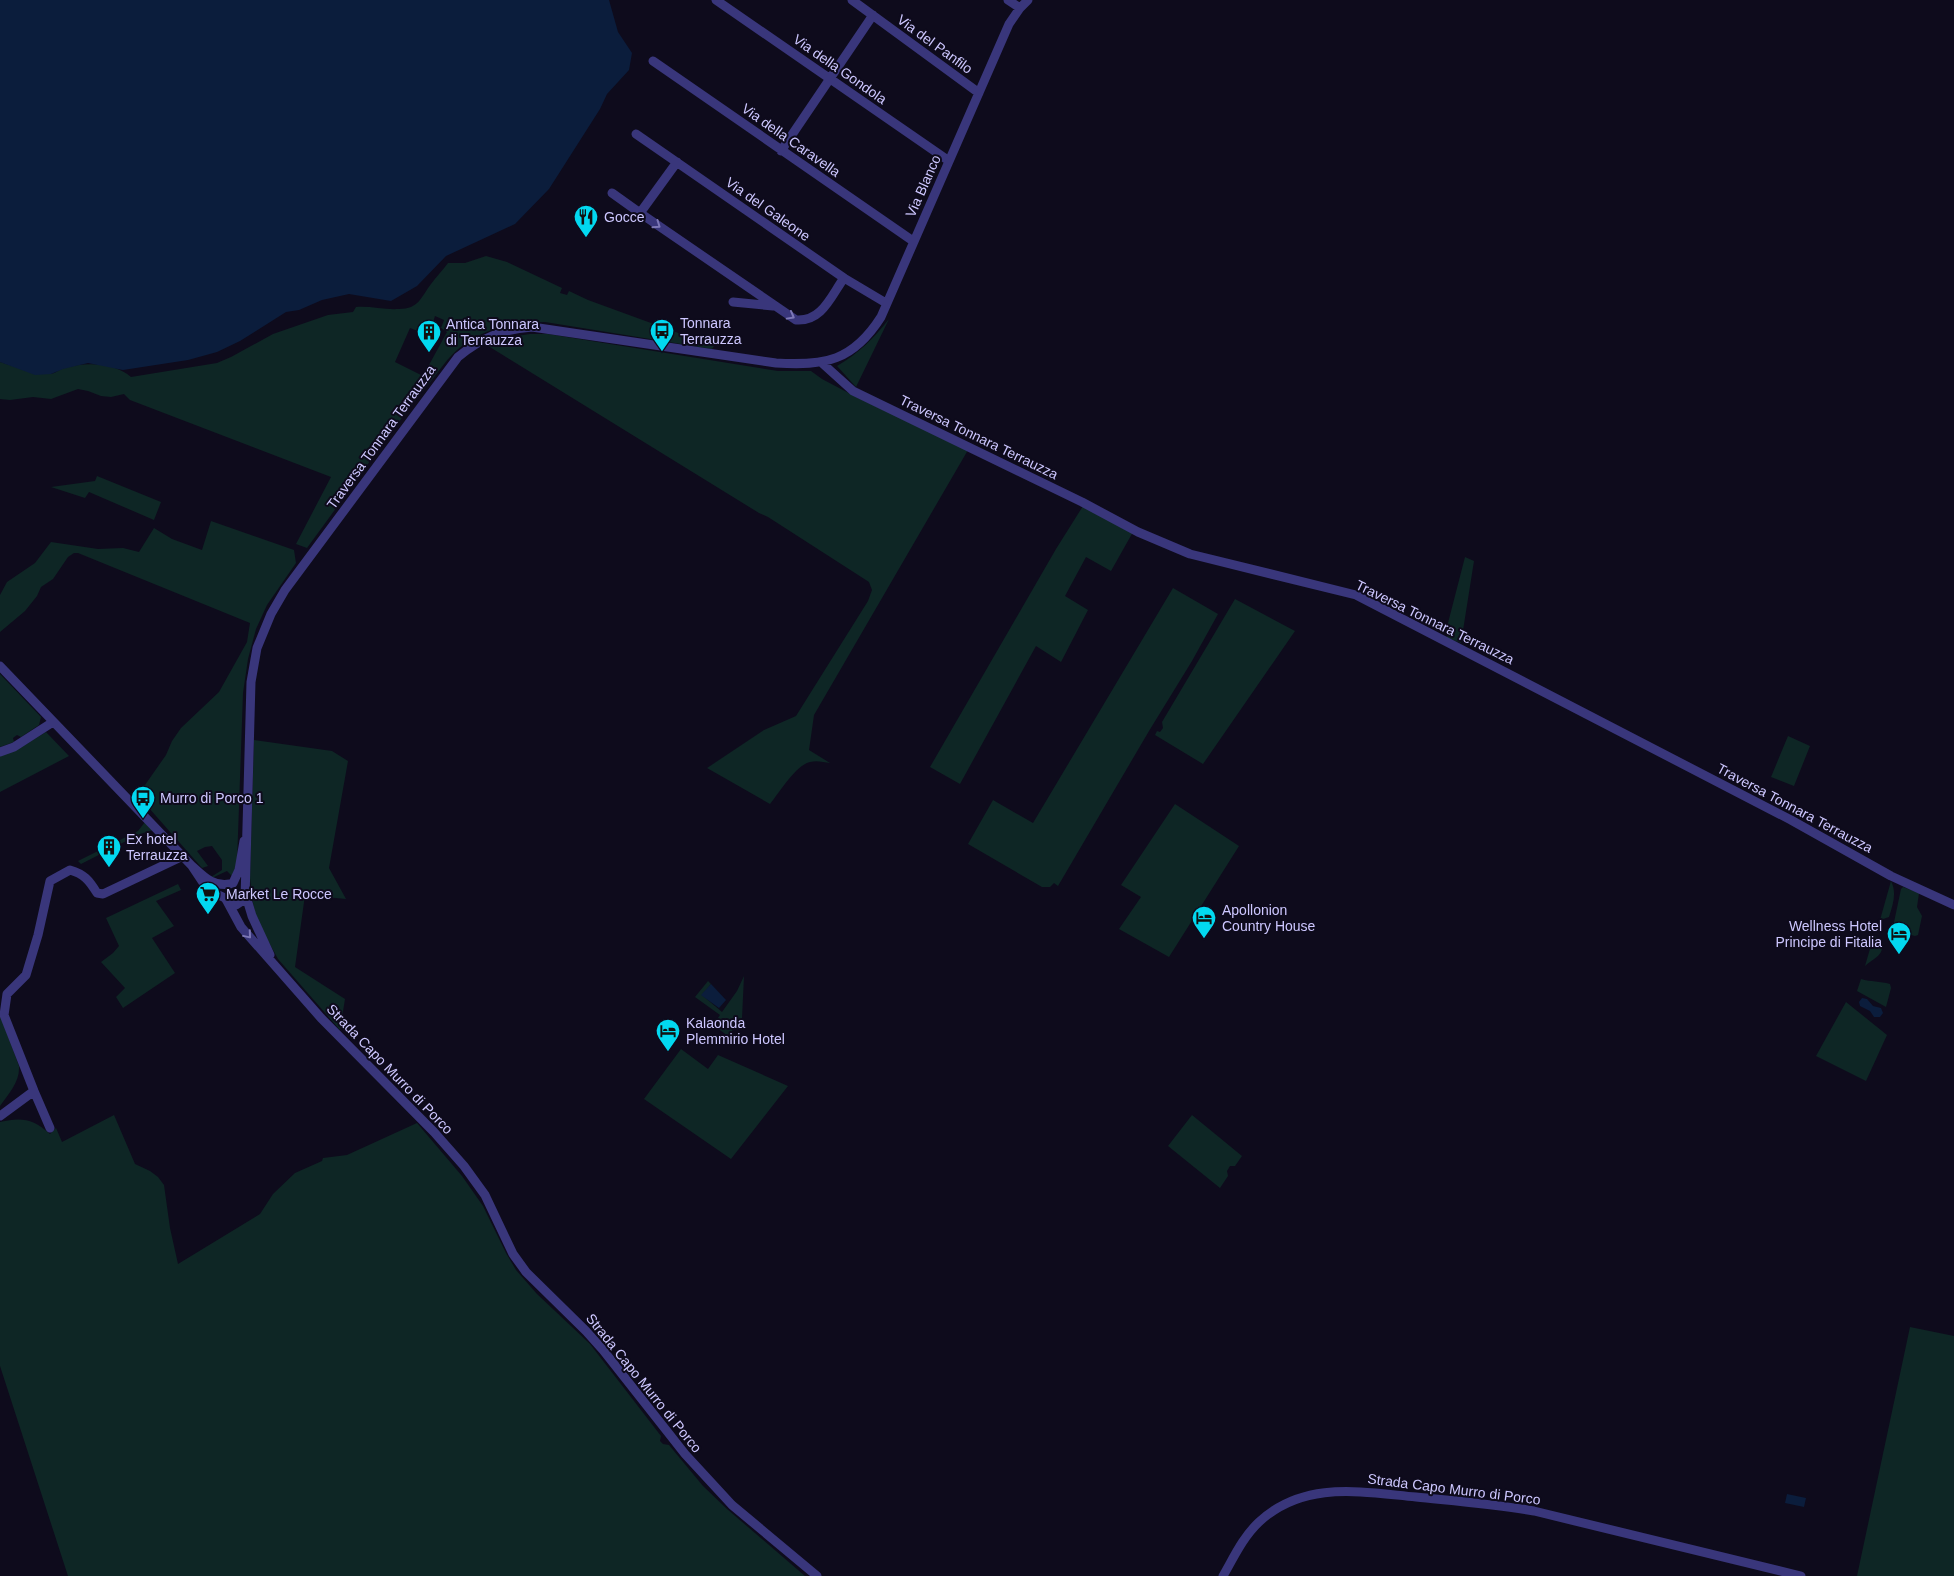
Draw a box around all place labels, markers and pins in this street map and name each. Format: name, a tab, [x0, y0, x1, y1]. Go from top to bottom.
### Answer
restaurant icon: Gocce	[573, 204, 599, 238]
place label: Gocce	[604, 209, 645, 225]
place label: Tonnara Terrauzza	[680, 315, 742, 347]
place label: Antica Tonnara di Terrauzza	[446, 316, 539, 348]
bus stop icon: Tonnara Terrauzza	[649, 318, 675, 352]
building icon: Antica Tonnara di Terrauzza	[416, 319, 442, 353]
bus stop icon: Murro di Porco 1	[130, 785, 156, 819]
place label: Murro di Porco 1	[160, 790, 264, 806]
place label: Ex hotel Terrauzza	[126, 831, 188, 863]
building icon: Ex hotel Terrauzza	[96, 834, 122, 868]
supermarket icon: Market Le Rocce	[195, 881, 221, 915]
place label: Market Le Rocce	[226, 886, 332, 902]
place label: Apollonion Country House	[1222, 902, 1316, 934]
hotel icon: Apollonion Country House	[1191, 905, 1217, 939]
place label: Wellness Hotel Principe di Fitalia	[1775, 918, 1882, 950]
hotel icon: Wellness Hotel Principe di Fitalia	[1886, 921, 1912, 955]
place label: Kalaonda Plemmirio Hotel	[686, 1015, 785, 1047]
hotel icon: Kalaonda Plemmirio Hotel	[655, 1018, 681, 1052]

